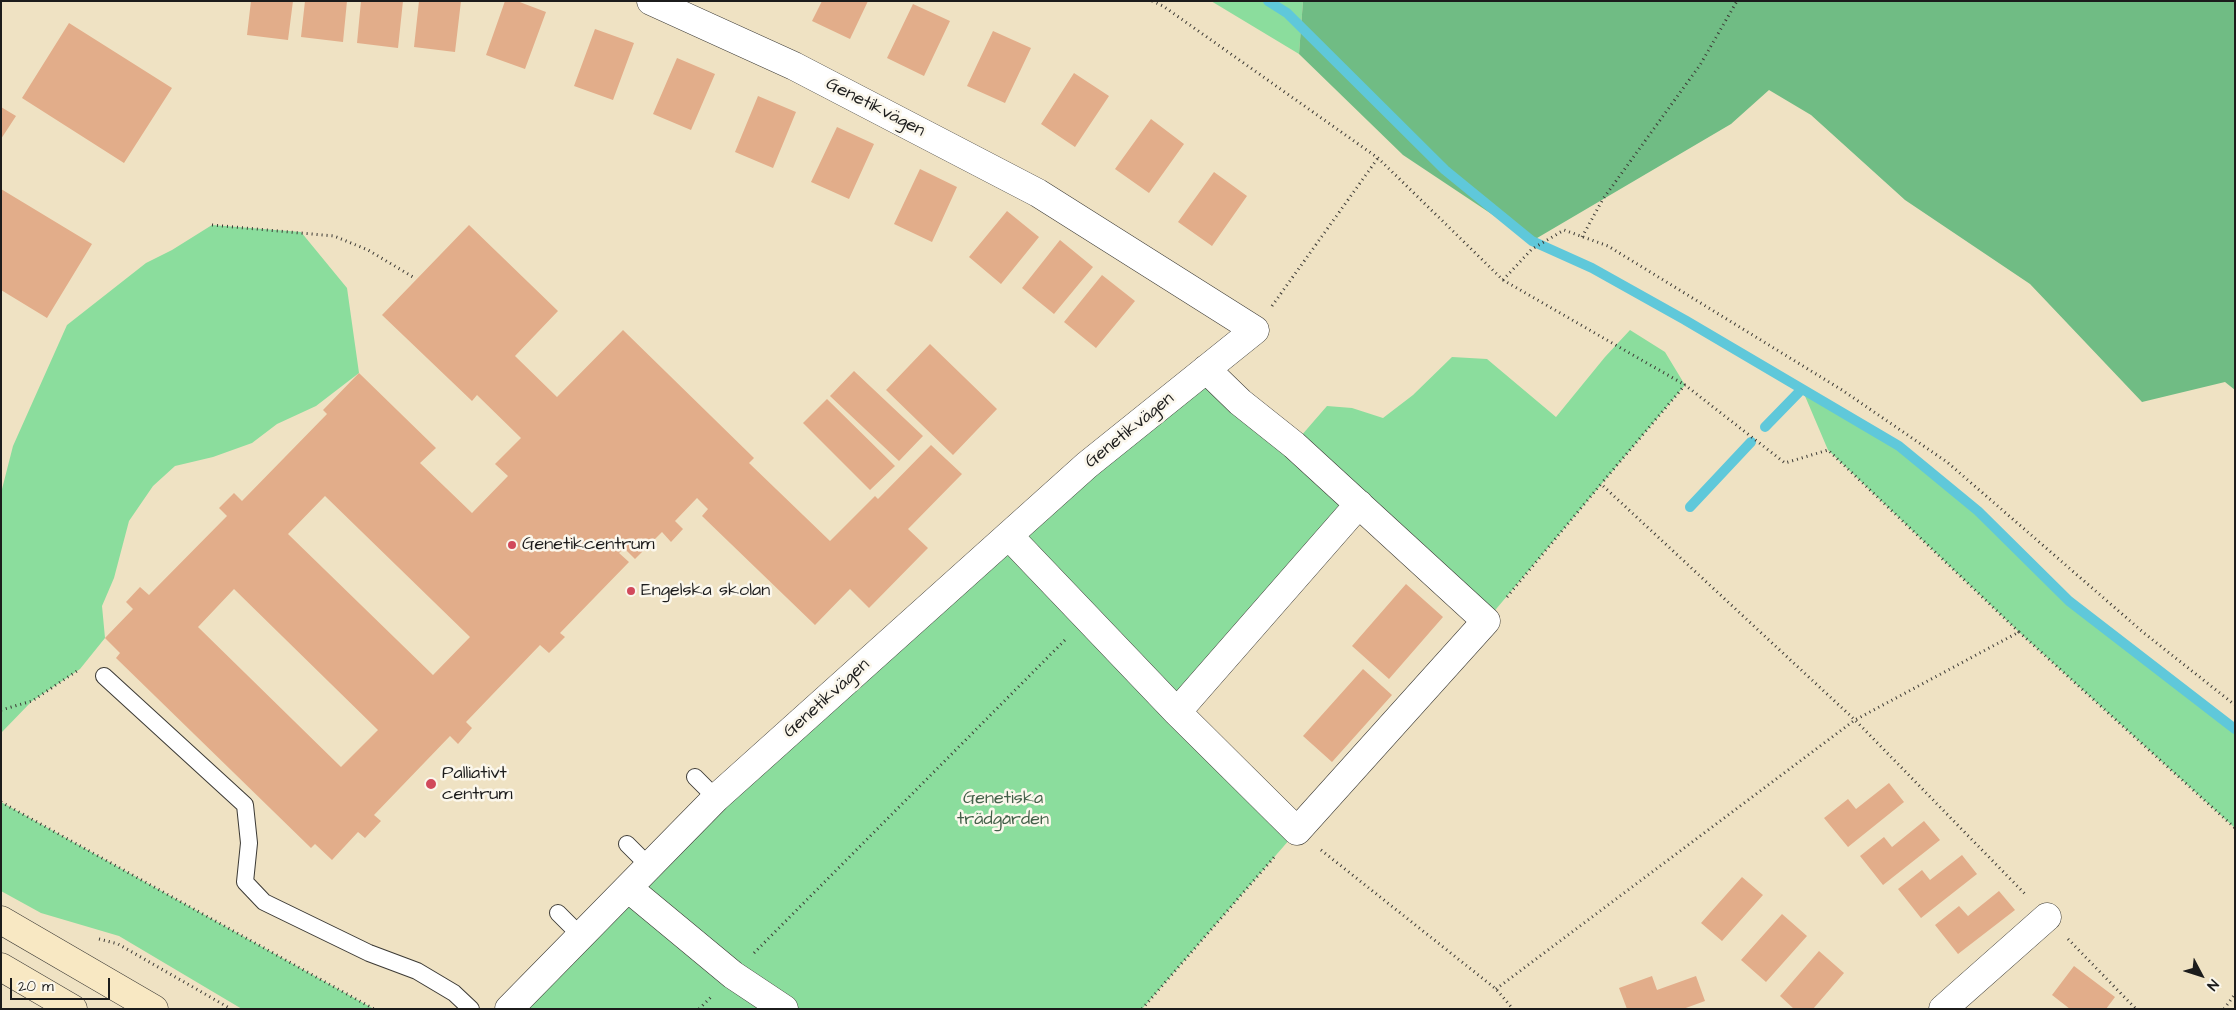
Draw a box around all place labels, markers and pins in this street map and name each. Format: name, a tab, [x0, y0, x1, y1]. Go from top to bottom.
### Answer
place label: Genetikcentrum	[522, 534, 654, 556]
marker: Genetikcentrum	[506, 539, 518, 551]
place label: Engelska skolan	[641, 580, 770, 602]
marker: Engelska skolan	[625, 585, 637, 597]
place label: Palliativt centrum	[442, 763, 512, 806]
marker: Palliativt centrum	[424, 777, 438, 791]

